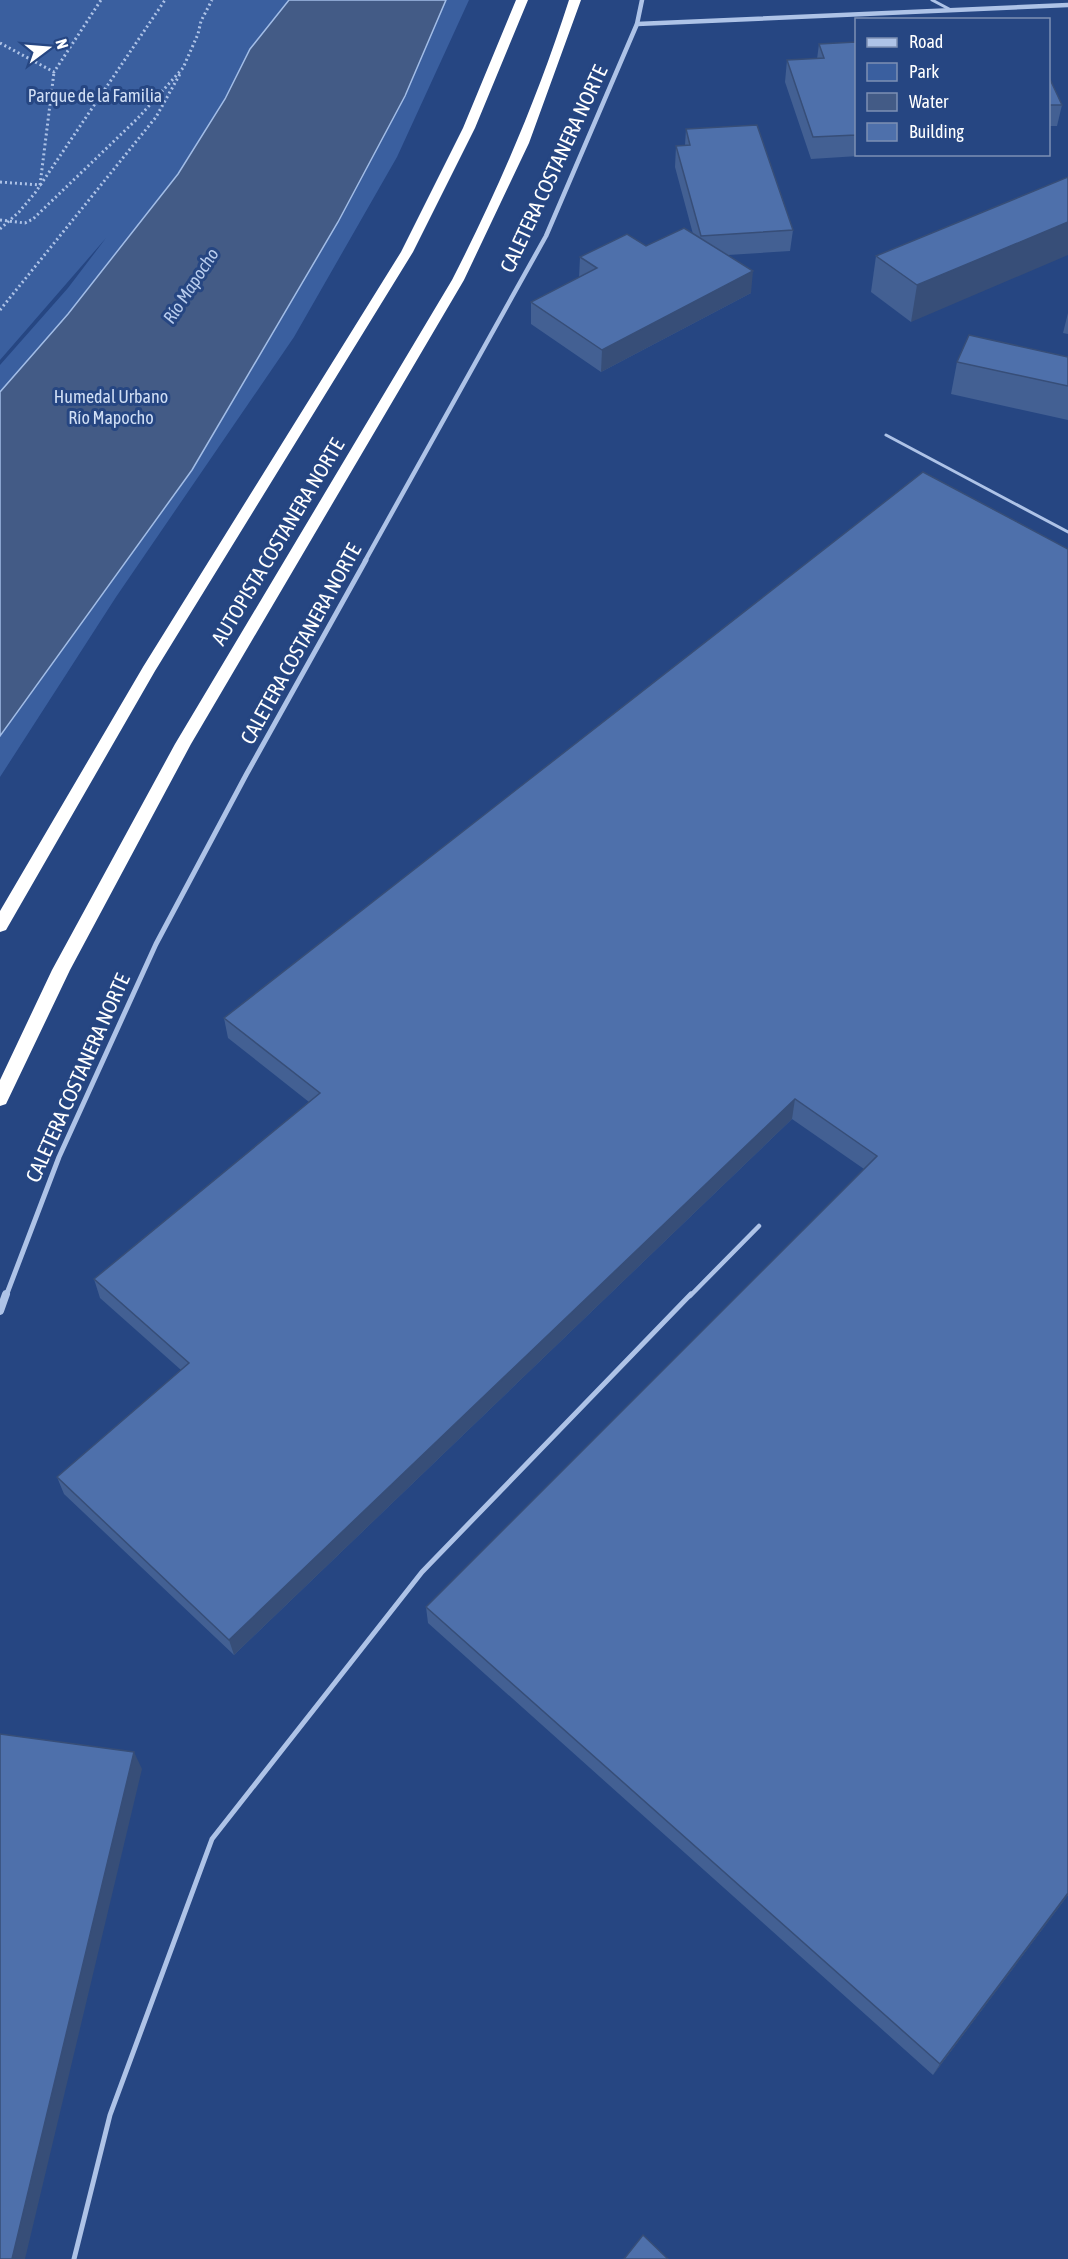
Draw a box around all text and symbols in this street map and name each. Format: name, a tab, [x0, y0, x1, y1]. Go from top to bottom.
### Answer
north arrow	[18, 18, 78, 78]
legend	[855, 18, 1050, 156]
text: Road	[909, 31, 943, 52]
text: N	[52, 37, 72, 51]
street label: CALETERA COSTANERA NORTE	[495, 61, 612, 276]
text: Park	[909, 61, 939, 82]
park label: Parque de la Familia	[28, 85, 162, 106]
text: Water	[909, 91, 949, 112]
text: Building	[909, 121, 964, 142]
water label: Río Mapocho	[159, 244, 223, 327]
park label: Humedal Urbano Río Mapocho	[54, 386, 168, 428]
street label: AUTOPISTA COSTANERA NORTE	[206, 434, 348, 649]
street label: CALETERA COSTANERA NORTE	[235, 539, 365, 748]
street label: CALETERA COSTANERA NORTE	[20, 970, 134, 1186]

